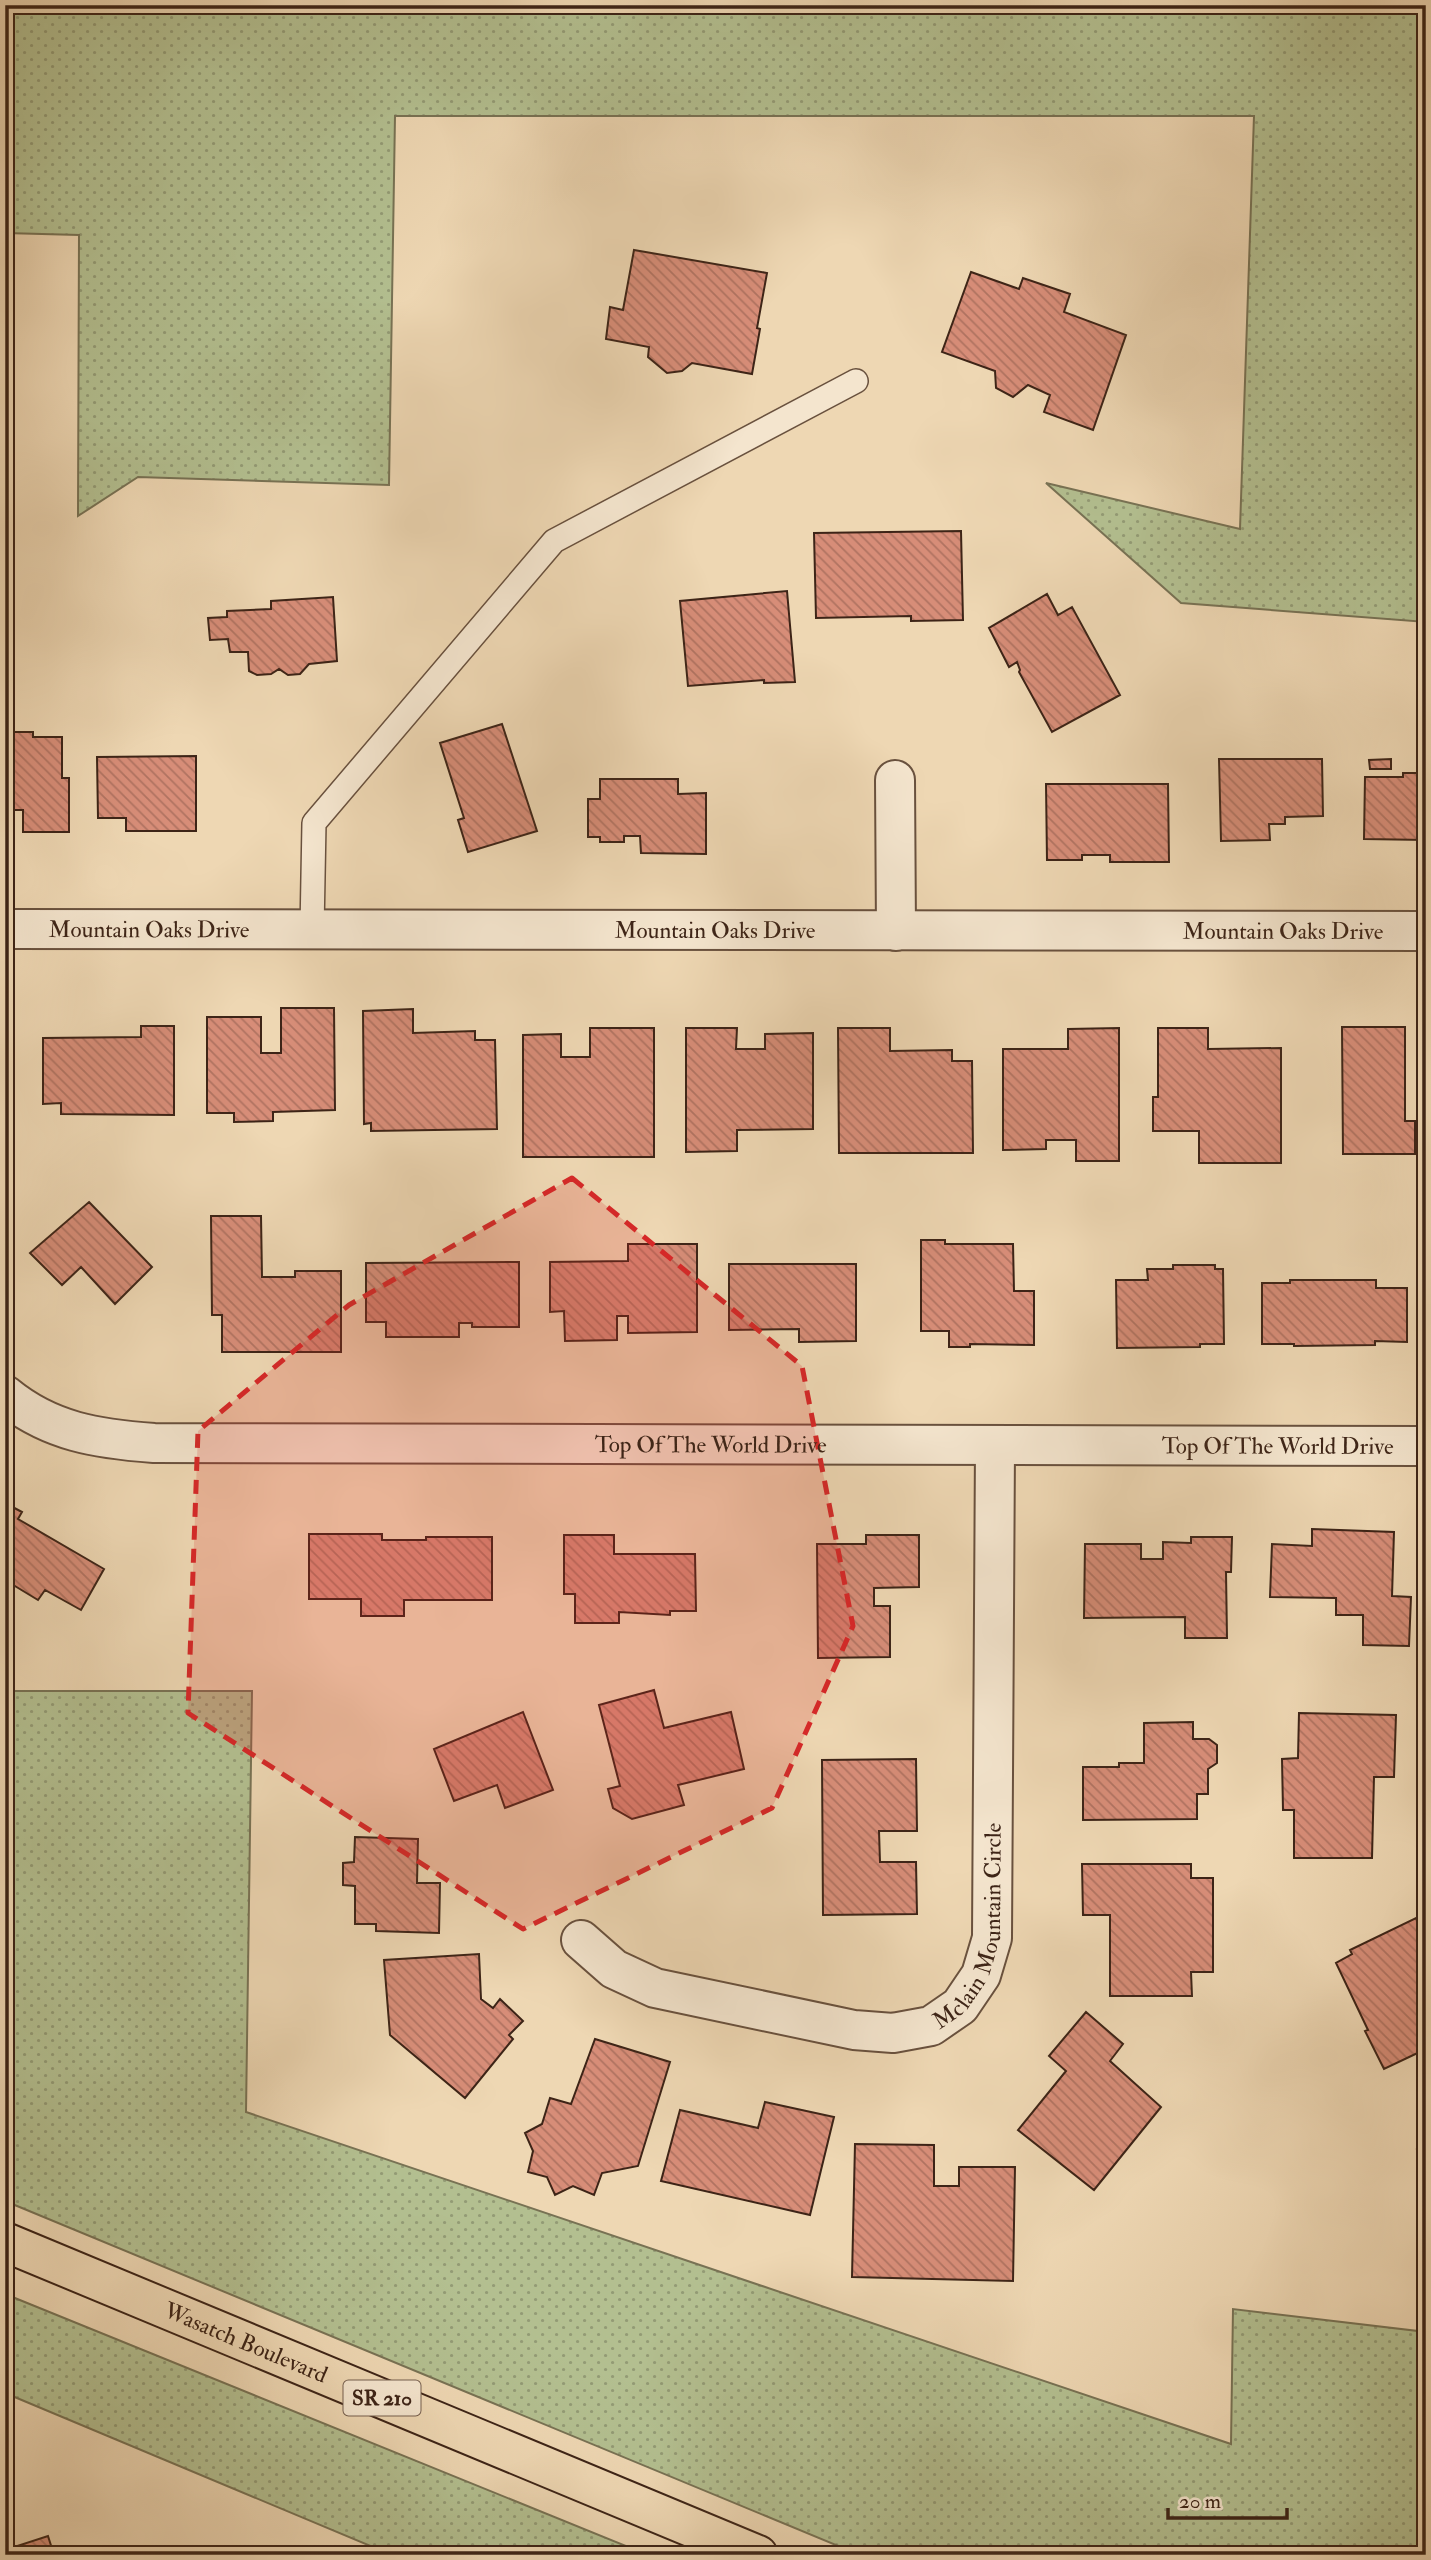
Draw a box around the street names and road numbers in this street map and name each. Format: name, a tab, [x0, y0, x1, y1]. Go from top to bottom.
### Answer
street label: Mountain Oaks Drive	[49, 915, 250, 944]
street label: Mountain Oaks Drive	[615, 915, 816, 945]
street label: Mountain Oaks Drive	[1183, 916, 1384, 945]
street label: Top Of The World Drive	[595, 1430, 827, 1460]
street label: Top Of The World Drive	[1162, 1431, 1394, 1461]
street label: Mclain Mountain Circle	[927, 1822, 1007, 2035]
street label: Wasatch Boulevard	[159, 2295, 332, 2389]
road number: SR 210	[344, 2380, 420, 2416]

